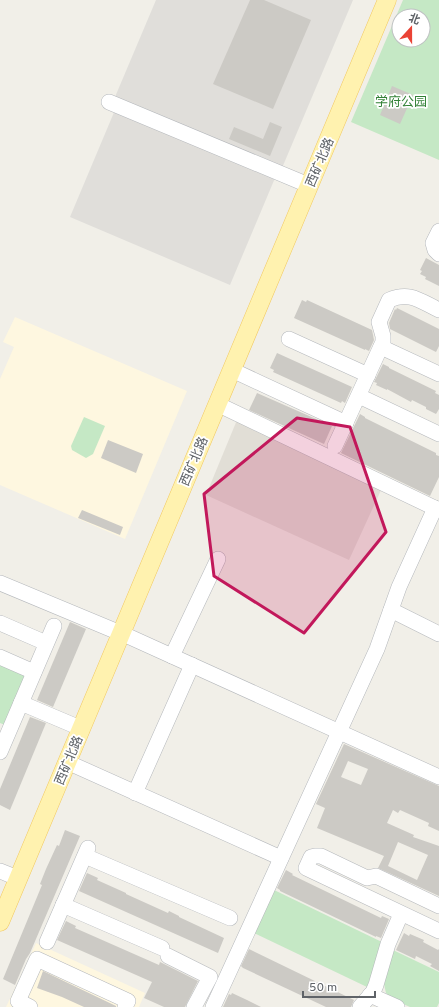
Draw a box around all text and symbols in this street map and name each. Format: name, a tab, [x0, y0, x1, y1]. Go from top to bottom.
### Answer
north arrow	[391, 8, 431, 48]
text: 北	[407, 11, 422, 28]
park label: 学府公园	[375, 94, 427, 111]
street label: 西矿北路	[302, 135, 338, 190]
street label: 西矿北路	[176, 434, 212, 489]
street label: 西矿北路	[51, 733, 87, 788]
scale bar	[303, 973, 375, 999]
text: 50 m	[309, 980, 337, 996]

